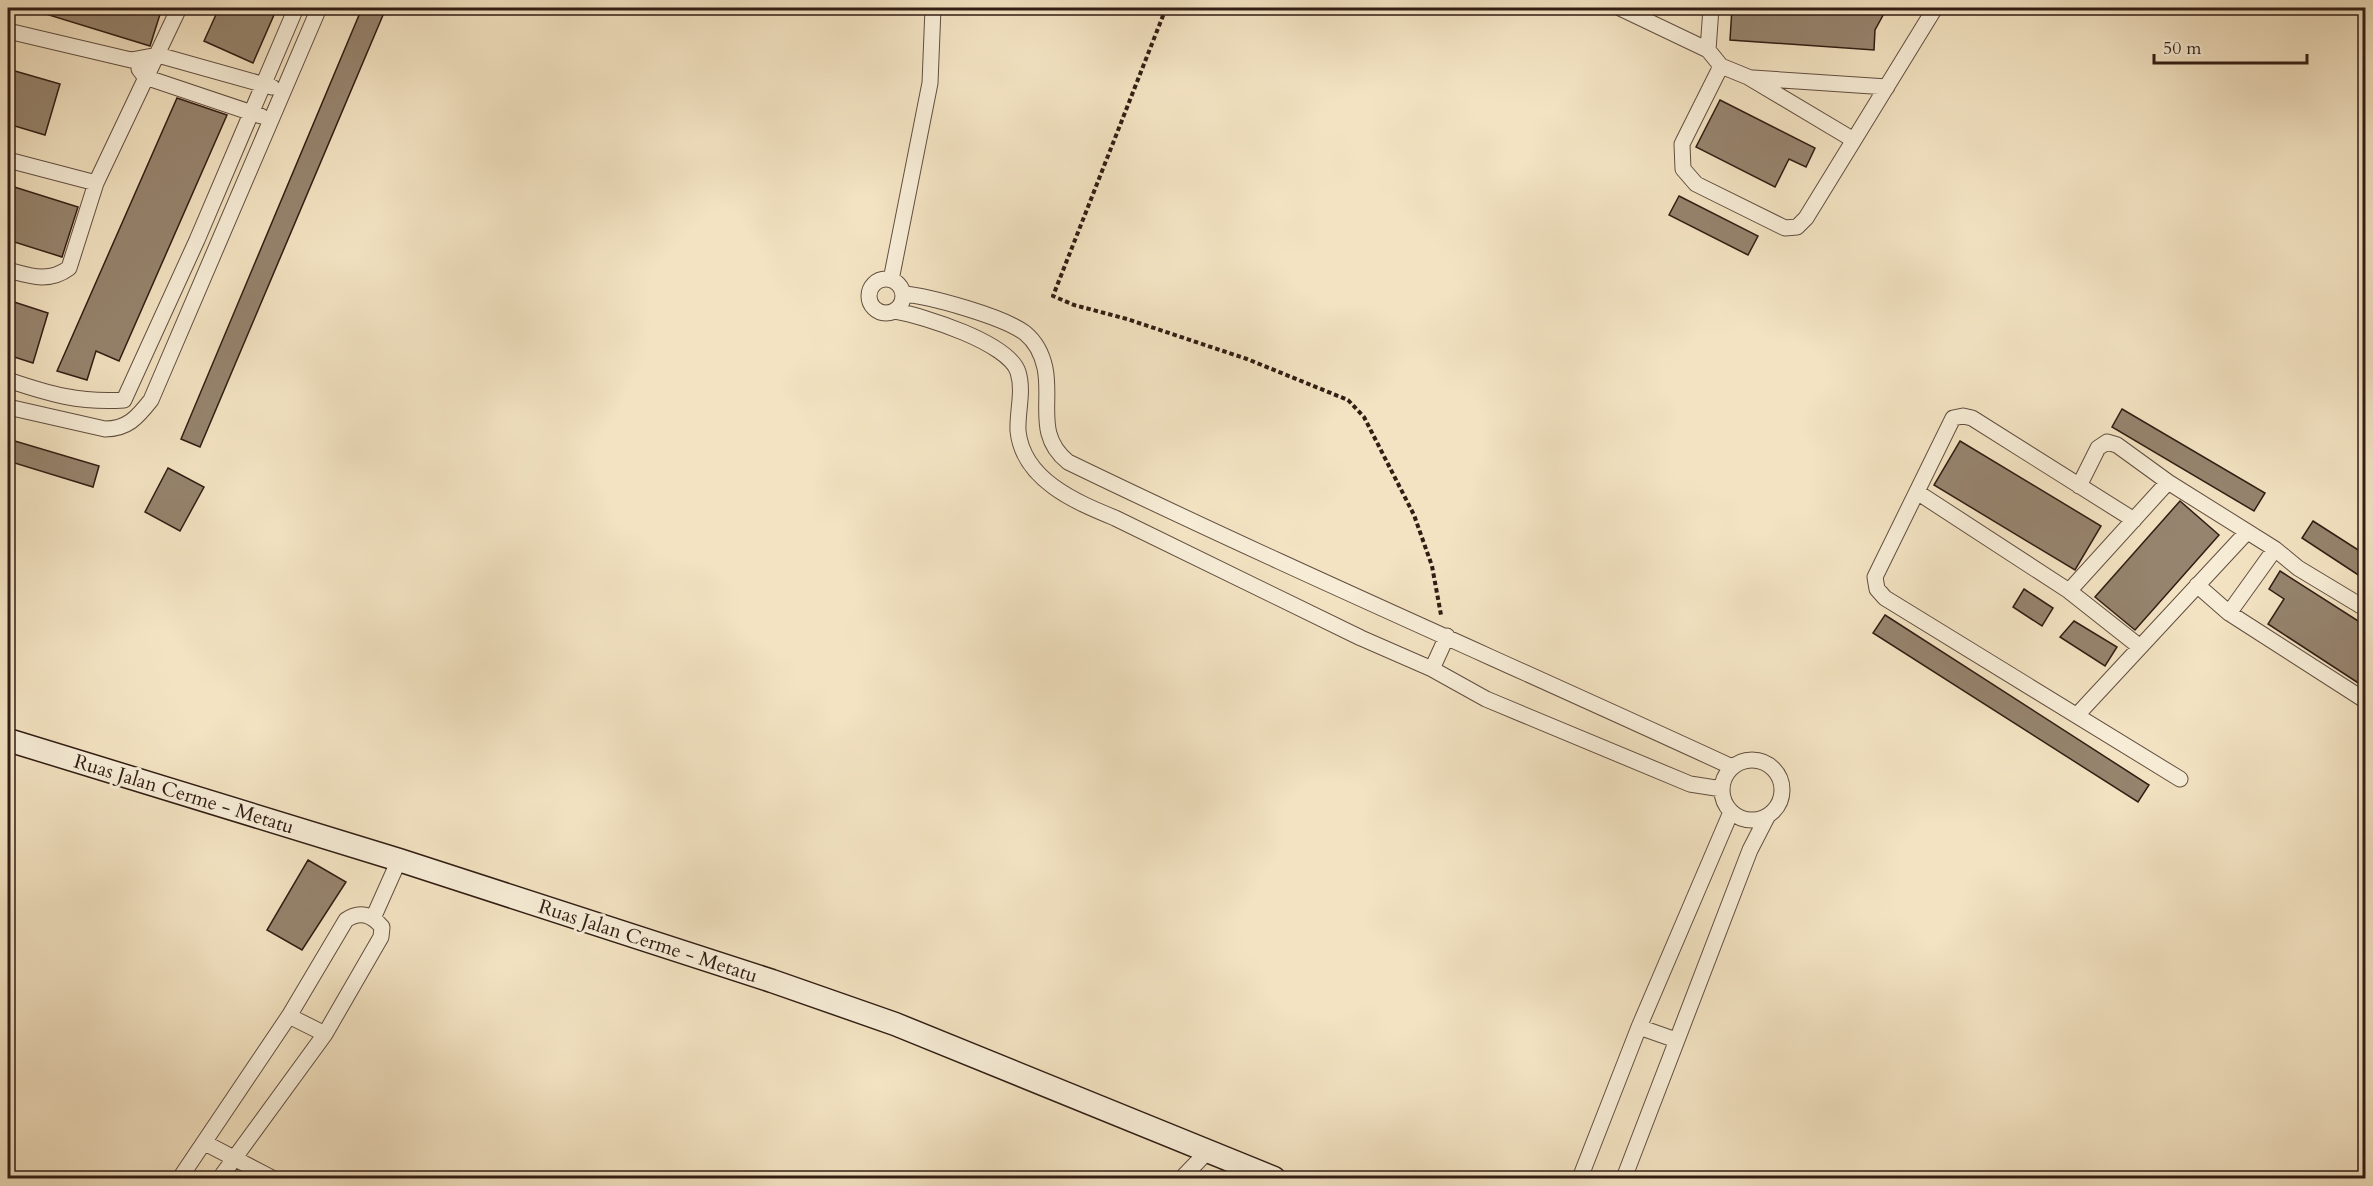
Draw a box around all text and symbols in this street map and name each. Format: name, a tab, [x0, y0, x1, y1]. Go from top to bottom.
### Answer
scale bar	[2154, 27, 2307, 65]
text: 50 m	[2163, 36, 2202, 61]
street label: Ruas Jalan Cerme - Metatu	[71, 748, 297, 840]
street label: Ruas Jalan Cerme - Metatu	[535, 893, 761, 989]

